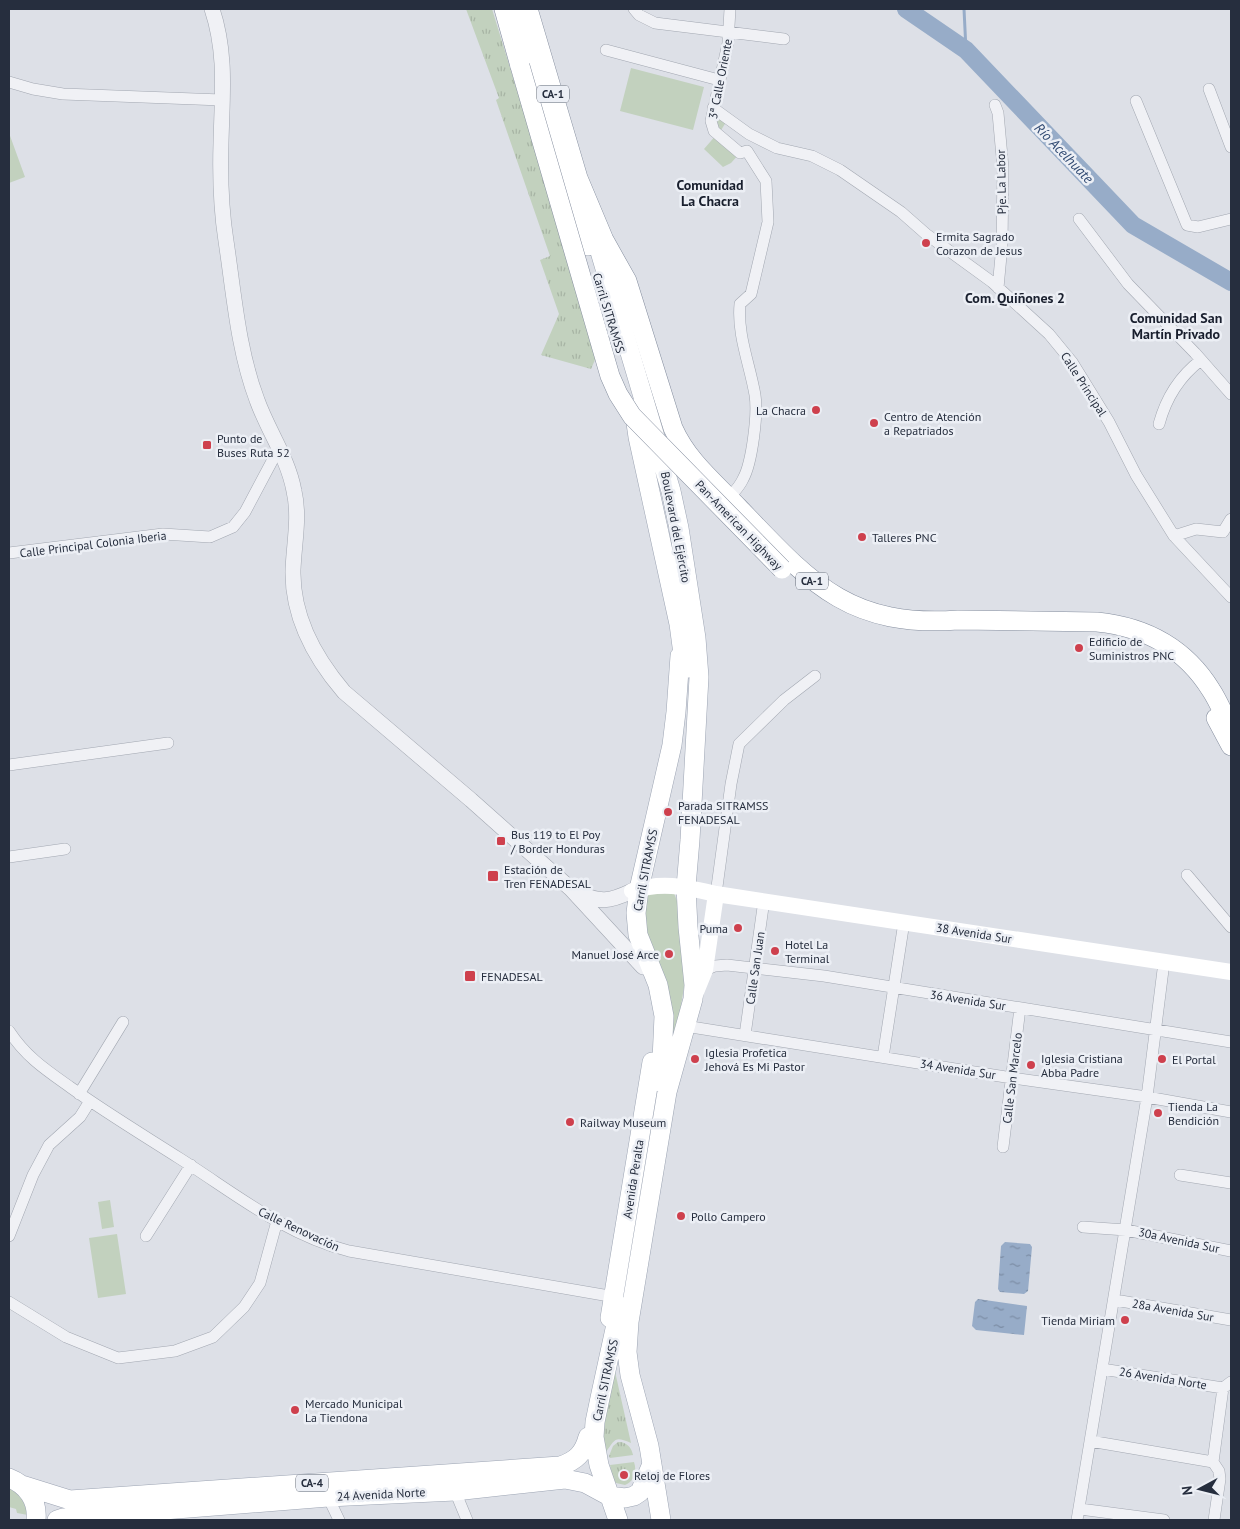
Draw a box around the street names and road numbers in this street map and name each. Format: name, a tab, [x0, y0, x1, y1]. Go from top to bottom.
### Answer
street label: 3ª Calle Oriente	[705, 38, 735, 120]
road number: CA-1	[537, 86, 569, 102]
street label: Pje. La Labor	[993, 149, 1009, 215]
street label: Carril SITRAMSS	[590, 271, 628, 355]
street label: Calle Principal	[1058, 349, 1111, 419]
street label: Boulevard del Ejército	[658, 470, 694, 584]
street label: Pan-American Highway	[692, 477, 786, 573]
street label: Calle Principal Colonia Iberia	[19, 528, 167, 560]
road number: CA-1	[796, 572, 828, 590]
street label: Carril SITRAMSS	[630, 828, 660, 912]
street label: 38 Avenida Sur	[935, 920, 1013, 946]
street label: Calle San Juan	[742, 931, 768, 1005]
street label: 36 Avenida Sur	[929, 987, 1007, 1013]
street label: Calle San Marcelo	[999, 1032, 1025, 1124]
street label: 34 Avenida Sur	[919, 1056, 997, 1082]
street label: Avenida Peralta	[619, 1138, 647, 1220]
street label: Calle Renovación	[256, 1204, 342, 1254]
street label: 30a Avenida Sur	[1137, 1224, 1221, 1256]
street label: 28a Avenida Sur	[1131, 1295, 1215, 1325]
street label: Carril SITRAMSS	[589, 1338, 621, 1422]
street label: 26 Avenida Norte	[1118, 1364, 1208, 1392]
road number: CA-4	[296, 1475, 328, 1492]
street label: 24 Avenida Norte	[336, 1484, 426, 1504]

